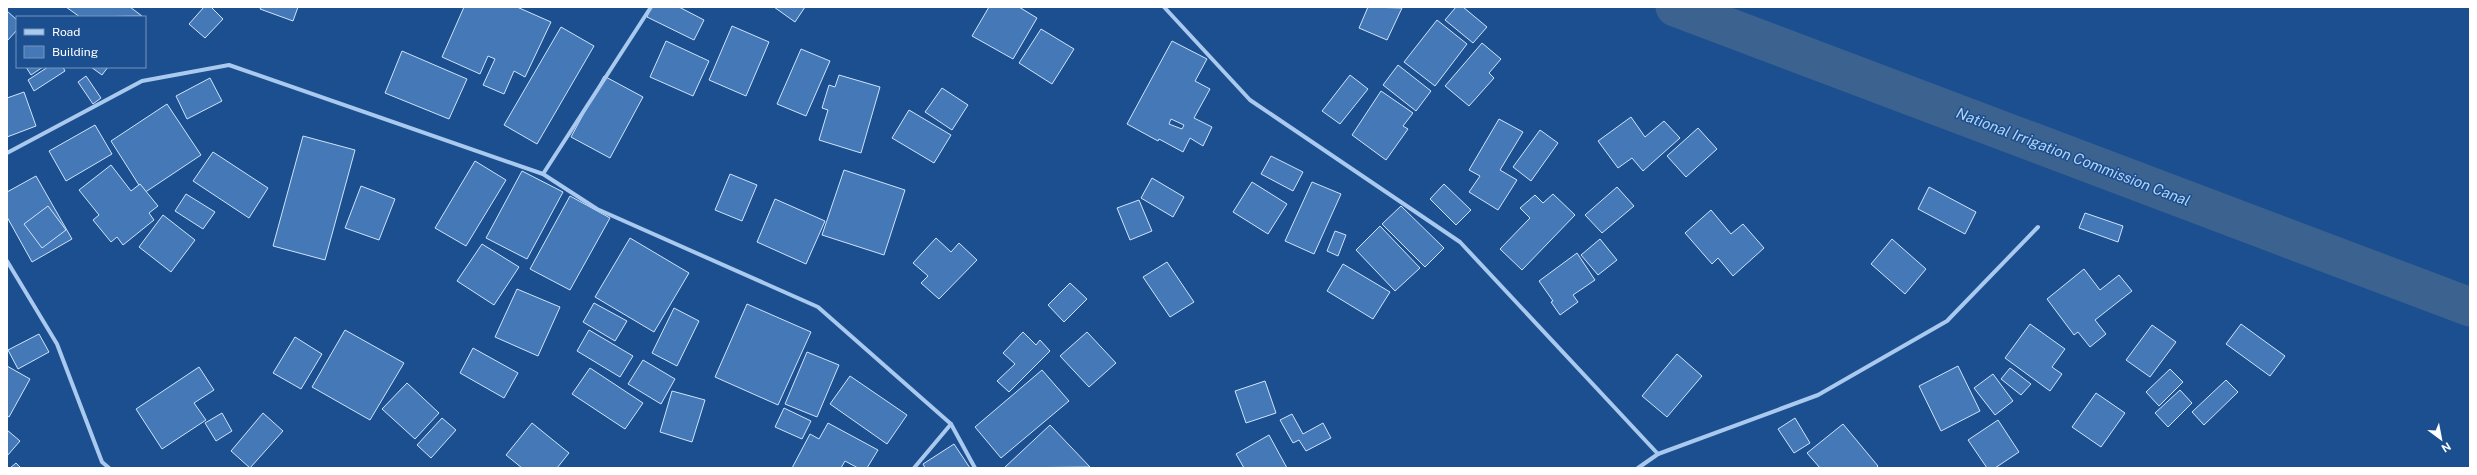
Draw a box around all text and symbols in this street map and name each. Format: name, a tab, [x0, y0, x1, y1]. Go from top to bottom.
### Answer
legend	[16, 16, 146, 68]
text: Road	[52, 25, 80, 39]
text: Building	[52, 45, 98, 59]
water label: National Irrigation Commission Canal	[1954, 104, 2193, 209]
north arrow	[2421, 419, 2461, 459]
text: N	[2439, 440, 2453, 455]

